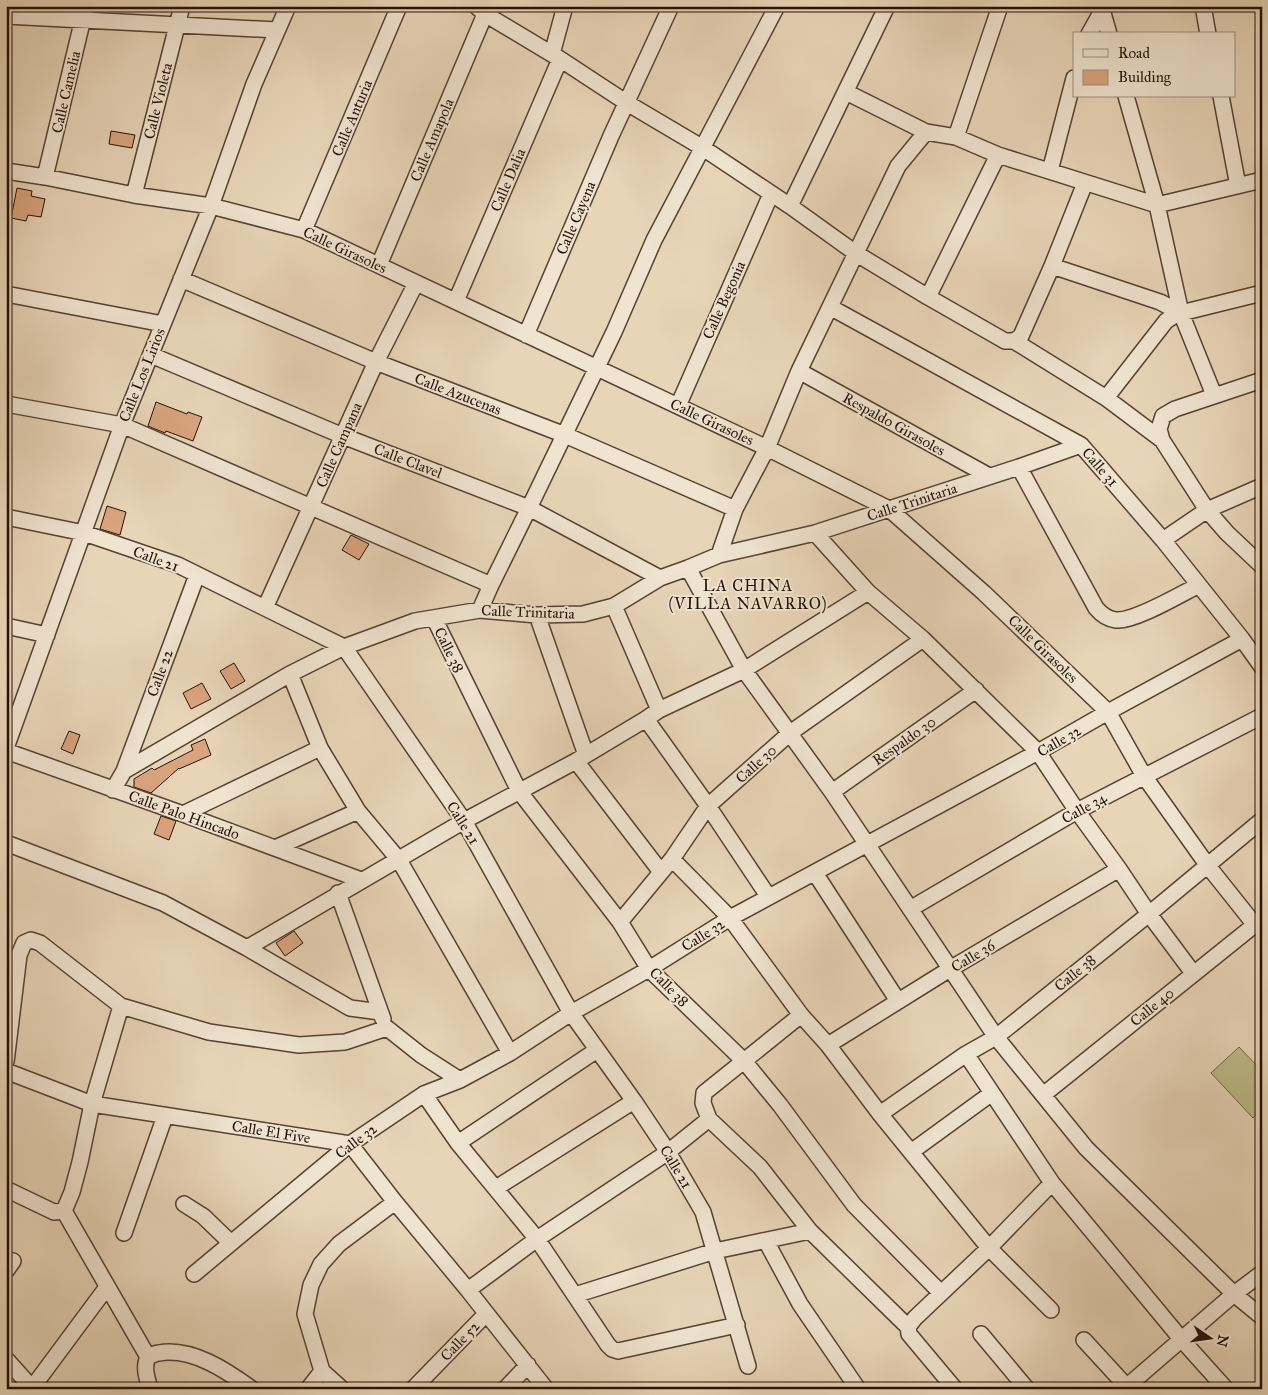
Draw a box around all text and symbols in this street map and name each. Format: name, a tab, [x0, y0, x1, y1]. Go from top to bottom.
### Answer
legend	[1073, 32, 1236, 98]
text: Road	[1118, 44, 1150, 62]
street label: Calle Camelia	[48, 48, 84, 135]
street label: Calle Violeta	[140, 60, 176, 141]
text: Building	[1118, 68, 1172, 86]
street label: Calle Anturia	[328, 76, 376, 159]
street label: Calle Amapola	[406, 95, 458, 184]
street label: Calle Dalia	[487, 145, 530, 214]
street label: Calle Cayena	[552, 178, 600, 257]
street label: Calle Girasoles	[300, 223, 390, 277]
street label: Calle Begonia	[699, 258, 749, 342]
street label: Calle Los Lirios	[115, 325, 169, 425]
street label: Calle Azucenas	[412, 369, 504, 419]
street label: Respaldo Girasoles	[840, 388, 948, 460]
street label: Calle Girasoles	[667, 395, 757, 449]
street label: Calle Campana	[312, 399, 366, 490]
street label: Calle Clavel	[371, 440, 446, 483]
street label: Calle 31	[1078, 444, 1122, 490]
street label: Calle Trinitaria	[865, 479, 960, 525]
street label: Calle 21	[131, 542, 181, 576]
district label: LA CHINA (VILLA NAVARRO)	[668, 576, 828, 614]
street label: Calle Trinitaria	[481, 601, 576, 623]
street label: Calle Girasoles	[1004, 611, 1082, 687]
street label: Calle 38	[430, 624, 468, 676]
street label: Calle 22	[143, 646, 177, 699]
street label: Respaldo 30	[869, 713, 939, 769]
street label: Calle 32	[1034, 721, 1085, 761]
street label: Calle 30	[732, 741, 780, 787]
street label: Calle Palo Hincado	[126, 787, 242, 844]
street label: Calle 34	[1058, 788, 1110, 828]
street label: Calle 21	[443, 798, 483, 848]
street label: Calle 32	[678, 914, 728, 955]
street label: Calle 36	[948, 935, 999, 976]
street label: Calle 38	[1051, 951, 1099, 995]
street label: Calle 38	[646, 964, 692, 1010]
street label: Calle 40	[1126, 984, 1178, 1030]
street label: Calle El Five	[230, 1117, 312, 1147]
street label: Calle 32	[332, 1119, 381, 1162]
street label: Calle 21	[656, 1142, 696, 1192]
north arrow	[1186, 1312, 1236, 1362]
street label: Calle 52	[437, 1317, 484, 1365]
text: N	[1213, 1333, 1232, 1349]

